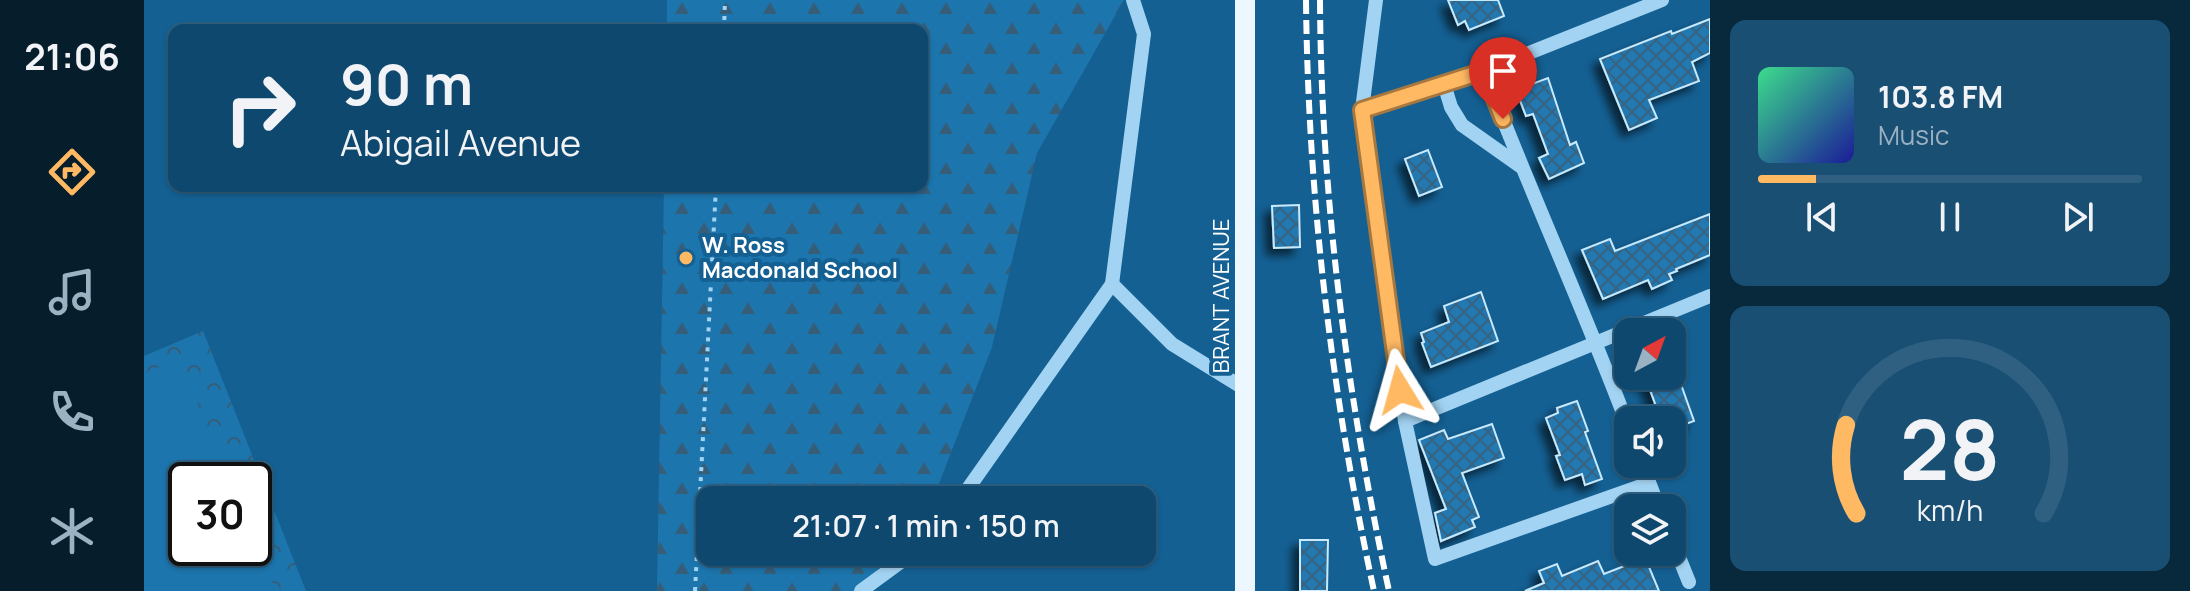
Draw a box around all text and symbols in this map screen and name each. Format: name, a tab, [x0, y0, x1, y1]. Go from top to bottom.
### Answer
text: 21:06	[24, 32, 120, 81]
pin	[1469, 37, 1537, 119]
text: 90 m	[340, 45, 473, 122]
icon: arrive	[1481, 49, 1525, 93]
icon: right	[208, 56, 312, 160]
text: 103.8 FM	[1878, 76, 2003, 117]
text: Music	[1878, 117, 1949, 153]
text: Abigail Avenue	[340, 118, 581, 167]
icon: directions	[44, 144, 100, 200]
icon: previous	[1800, 195, 1844, 239]
icon: pause	[1928, 195, 1972, 239]
icon: next	[2056, 195, 2100, 239]
street label: BRANT AVENUE	[1206, 219, 1236, 373]
place label: W. Ross Macdonald School	[702, 230, 898, 285]
marker: W. Ross Macdonald School	[677, 249, 695, 267]
icon: music	[44, 264, 100, 320]
north arrow	[1614, 318, 1686, 390]
map controls	[1614, 318, 1686, 566]
position arrow	[1358, 348, 1442, 432]
icon: phone	[44, 384, 100, 440]
text: 28	[1900, 391, 2000, 505]
button: sound	[1614, 406, 1686, 478]
speed limit sign: 30	[168, 462, 272, 566]
text: km/h	[1917, 491, 1983, 530]
button: layers	[1614, 494, 1686, 566]
icon: climate	[44, 503, 100, 559]
text: 21:07 · 1 min · 150 m	[792, 505, 1060, 546]

